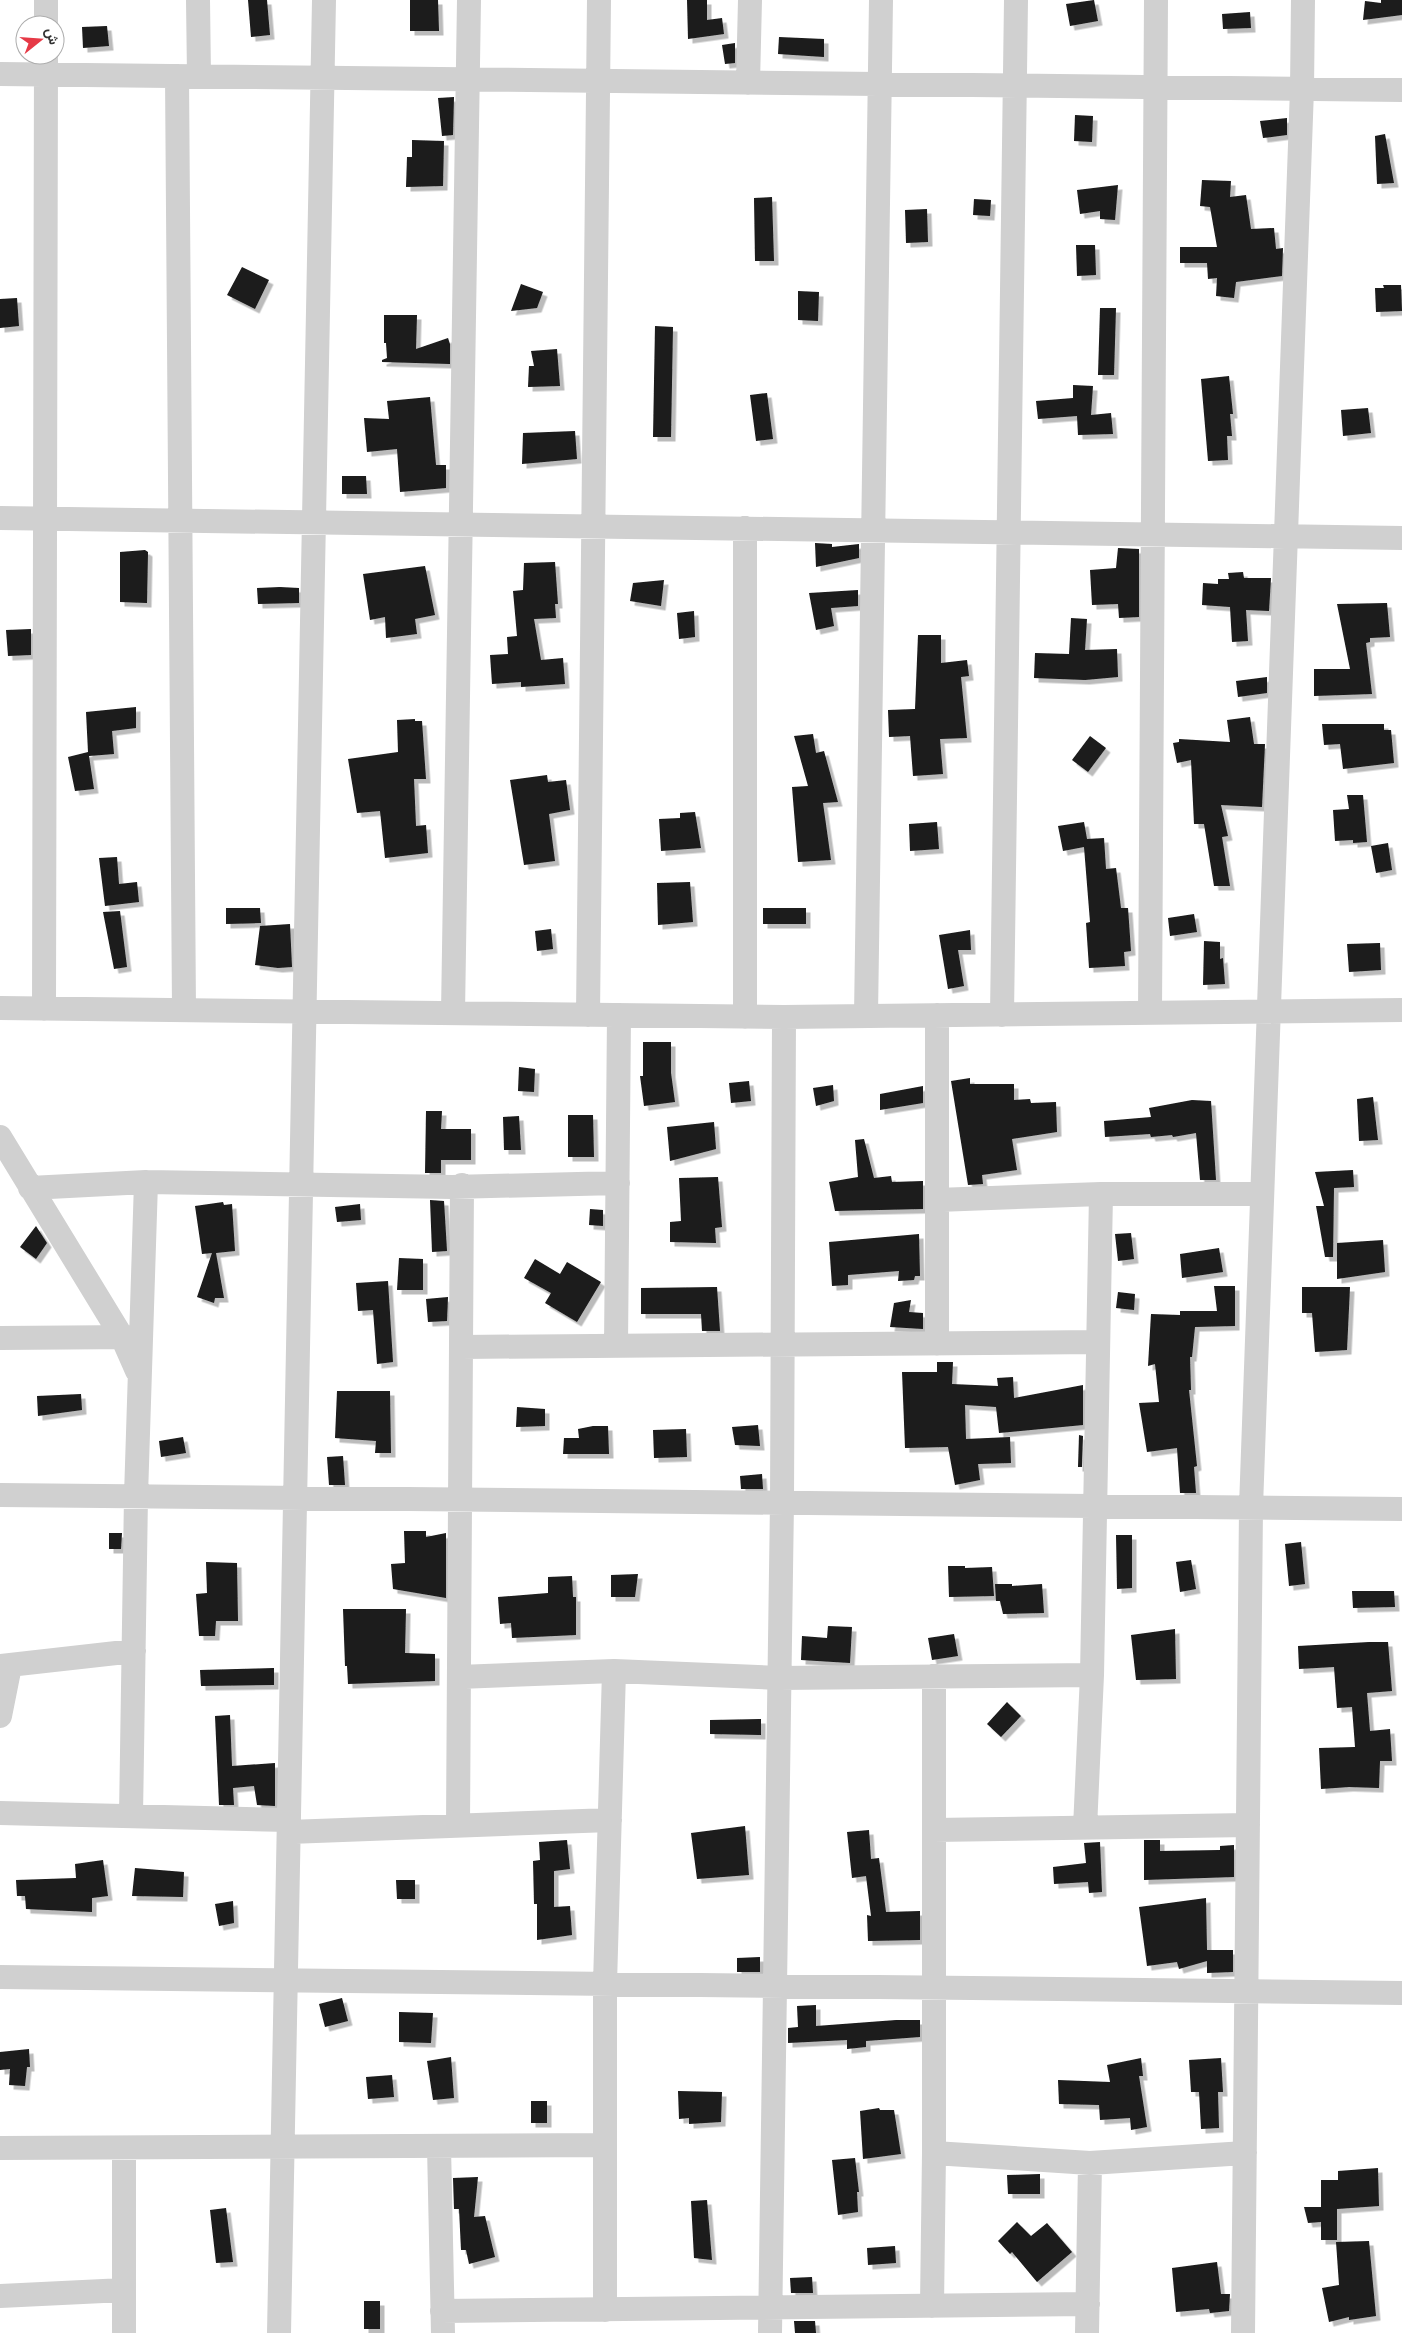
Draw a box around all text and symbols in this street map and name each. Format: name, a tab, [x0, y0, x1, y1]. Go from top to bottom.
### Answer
north arrow	[15, 15, 65, 65]
text: ش	[41, 26, 64, 47]

